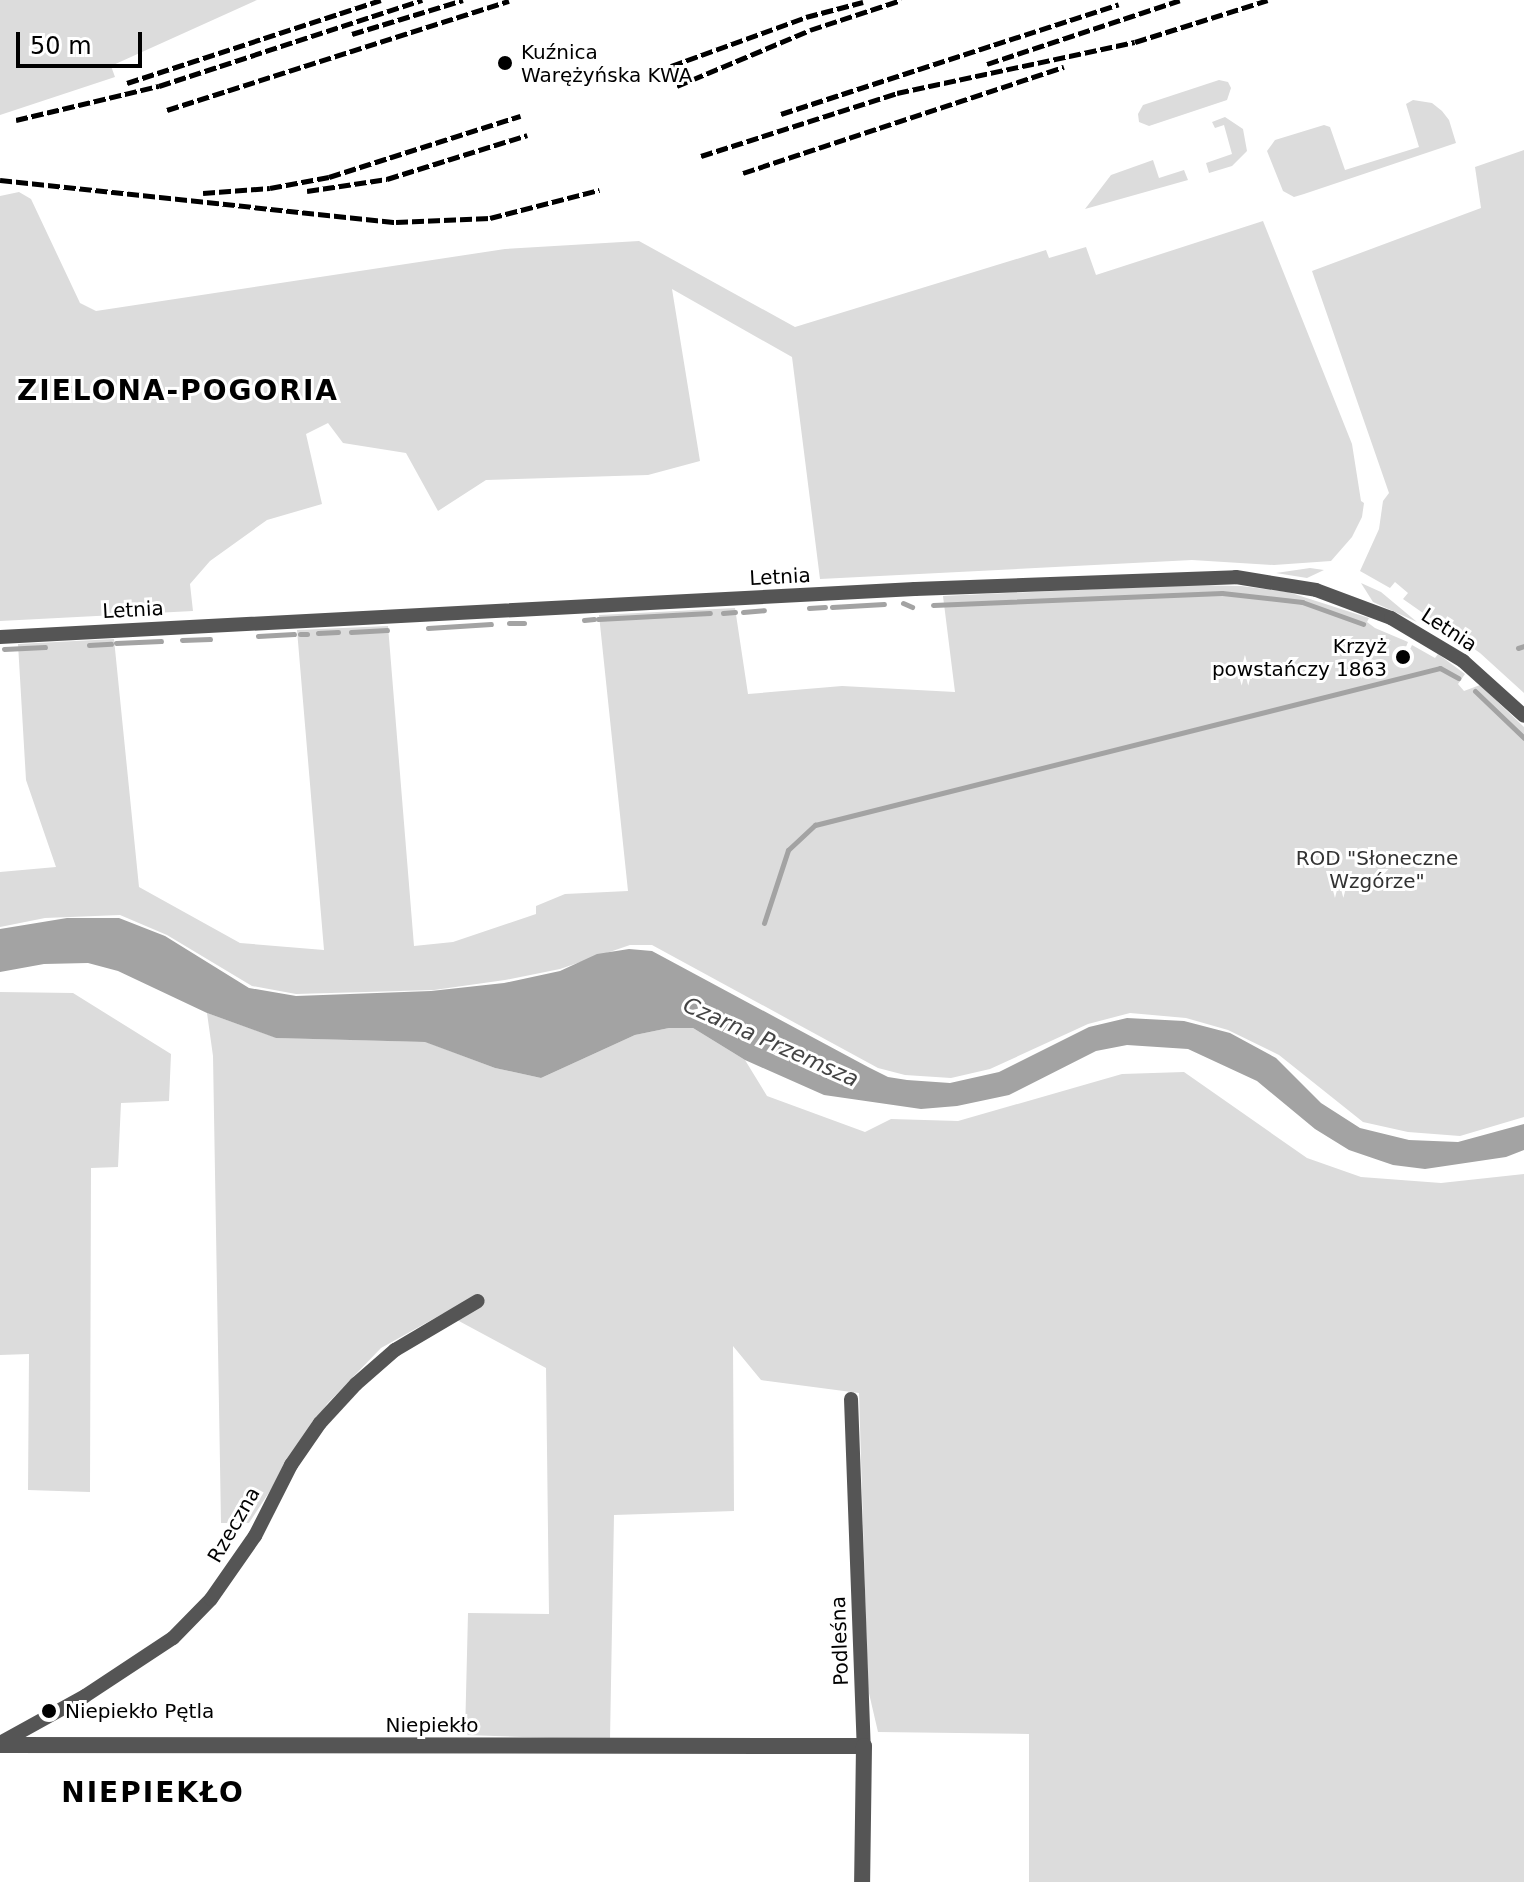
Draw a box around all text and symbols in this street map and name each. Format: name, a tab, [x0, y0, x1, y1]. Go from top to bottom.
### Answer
scale bar	[20, 16, 146, 66]
text: 50 m	[30, 32, 92, 60]
place label: Kuźnica Warężyńska KWA	[521, 40, 692, 87]
marker: Kuźnica Warężyńska KWA	[496, 54, 514, 72]
district label: ZIELONA-POGORIA	[17, 374, 339, 408]
street label: Letnia	[749, 563, 811, 591]
street label: Letnia	[102, 596, 164, 624]
street label: Letnia	[1417, 603, 1481, 657]
place label: Krzyż powstańczy 1863	[1212, 634, 1387, 681]
marker: Krzyż powstańczy 1863	[1394, 648, 1412, 666]
park label: ROD "Słoneczne Wzgórze"	[1296, 847, 1458, 894]
water label: Czarna Przemsza	[679, 991, 863, 1093]
street label: Rzeczna	[203, 1483, 265, 1567]
street label: Podleśna	[826, 1596, 854, 1686]
place label: Niepiekło Pętla	[65, 1699, 214, 1723]
marker: Niepiekło Pętla	[40, 1702, 58, 1720]
street label: Niepiekło	[386, 1713, 478, 1737]
district label: NIEPIEKŁO	[61, 1776, 245, 1810]

